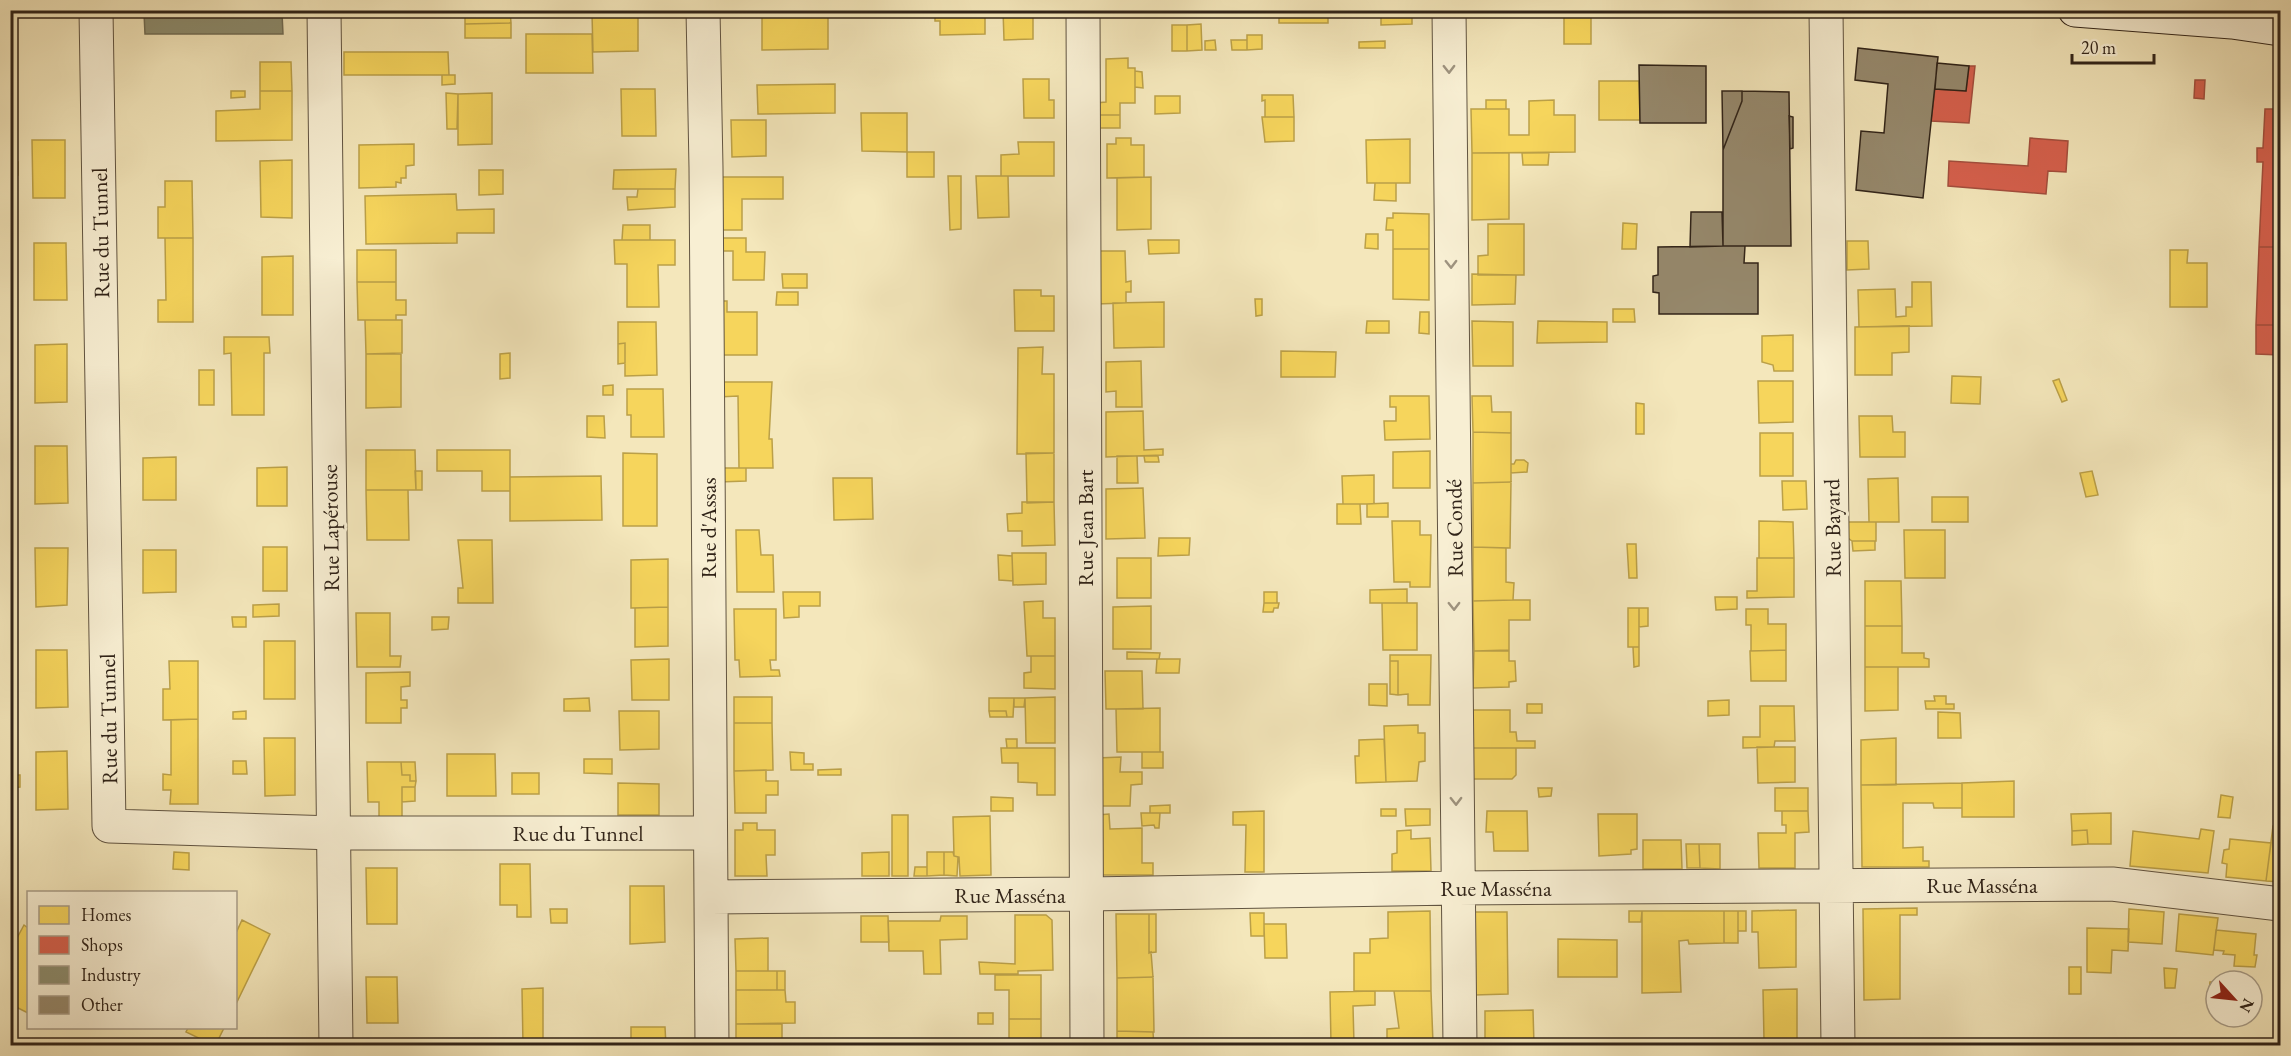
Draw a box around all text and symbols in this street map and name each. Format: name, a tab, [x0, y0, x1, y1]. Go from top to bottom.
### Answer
scale bar	[2072, 27, 2154, 65]
text: 20 m	[2081, 36, 2116, 59]
one-way arrow	[1443, 64, 1455, 73]
street label: Rue du Tunnel	[85, 167, 116, 299]
one-way arrow	[1445, 259, 1457, 268]
street label: Rue Lapérouse	[315, 464, 346, 592]
street label: Rue Jean Bart	[1071, 469, 1100, 587]
street label: Rue d'Assas	[694, 477, 723, 579]
street label: Rue Condé	[1439, 478, 1470, 577]
street label: Rue Bayard	[1817, 478, 1848, 577]
one-way arrow	[1448, 601, 1460, 610]
street label: Rue du Tunnel	[93, 653, 124, 785]
one-way arrow	[1450, 796, 1462, 805]
street label: Rue du Tunnel	[513, 819, 643, 848]
street label: Rue Masséna	[1926, 871, 2038, 900]
street label: Rue Masséna	[1440, 874, 1552, 903]
street label: Rue Masséna	[954, 881, 1066, 910]
legend	[27, 891, 237, 1029]
text: Homes	[81, 903, 132, 926]
text: Shops	[81, 933, 123, 956]
text: Industry	[81, 963, 141, 986]
north arrow	[2204, 969, 2264, 1029]
text: Other	[81, 993, 123, 1016]
text: N	[2235, 995, 2259, 1016]

